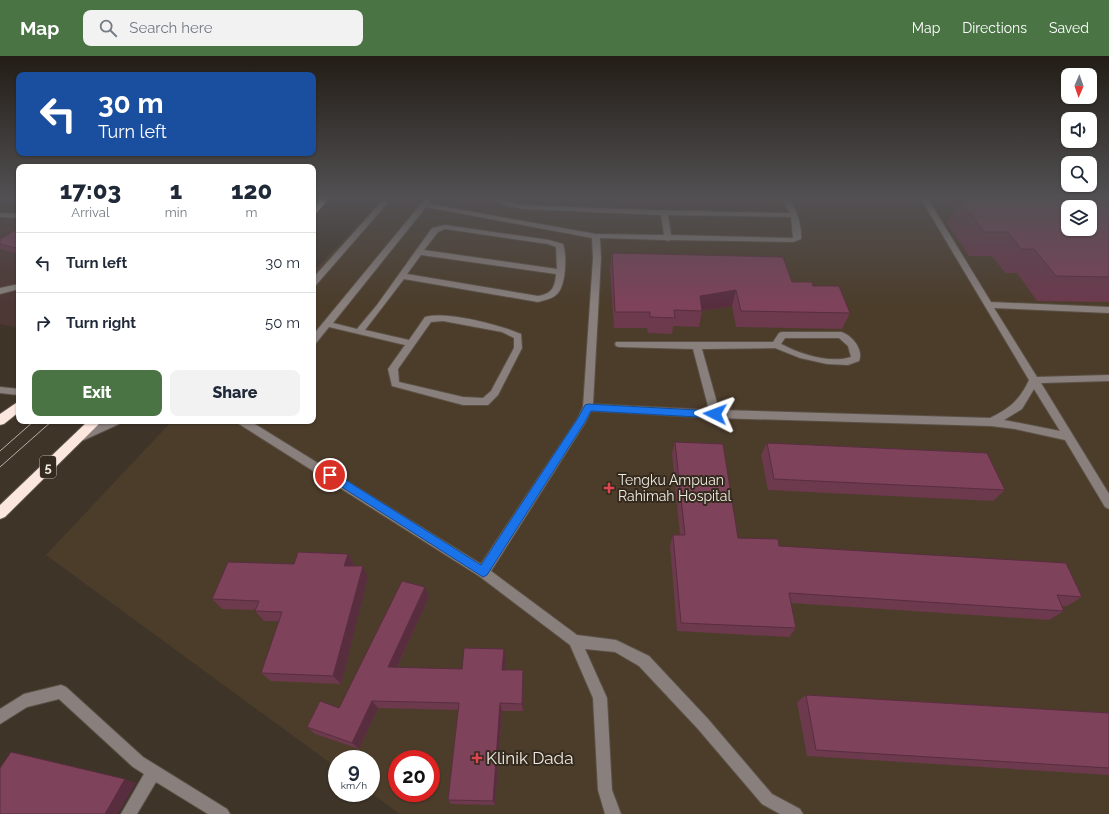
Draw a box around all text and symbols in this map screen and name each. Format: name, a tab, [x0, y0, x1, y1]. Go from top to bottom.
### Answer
search box	[83, 10, 363, 46]
text: Map	[20, 17, 59, 39]
icon: search	[97, 17, 119, 39]
text: Search here	[129, 19, 213, 37]
text: Map	[912, 20, 940, 36]
text: Directions	[962, 20, 1027, 36]
text: Saved	[1049, 20, 1089, 36]
north arrow	[1061, 68, 1097, 104]
map controls	[1061, 68, 1097, 236]
text: 30 m	[98, 87, 164, 120]
icon: left	[32, 88, 84, 140]
button: sound	[1061, 112, 1097, 148]
text: Turn left	[98, 121, 167, 142]
button: search	[1061, 156, 1097, 192]
text: 17:03	[60, 176, 121, 205]
text: 1	[170, 176, 182, 205]
text: 120	[231, 176, 272, 205]
button: layers	[1061, 200, 1097, 236]
text: Arrival	[71, 205, 110, 220]
text: min	[165, 205, 187, 220]
text: m	[246, 205, 258, 220]
icon: left	[32, 252, 54, 274]
text: Turn left	[66, 254, 127, 272]
text: 30 m	[265, 254, 300, 272]
icon: right	[32, 312, 54, 334]
text: Turn right	[66, 314, 136, 332]
text: 50 m	[265, 314, 300, 332]
button: Exit	[32, 370, 162, 416]
button: Share	[170, 370, 300, 416]
position arrow	[694, 393, 736, 435]
road number: 5	[40, 456, 56, 478]
pin	[313, 458, 347, 492]
icon: arrive	[319, 464, 341, 486]
place label: Tengku Ampuan Rahimah Hospital	[618, 472, 731, 504]
marker: Tengku Ampuan Rahimah Hospital	[603, 482, 615, 494]
place label: Klinik Dada	[486, 748, 573, 768]
speed limit sign: 20	[388, 750, 440, 802]
marker: Klinik Dada	[471, 752, 483, 764]
text: 9	[348, 759, 360, 783]
text: km/h	[341, 780, 367, 791]

